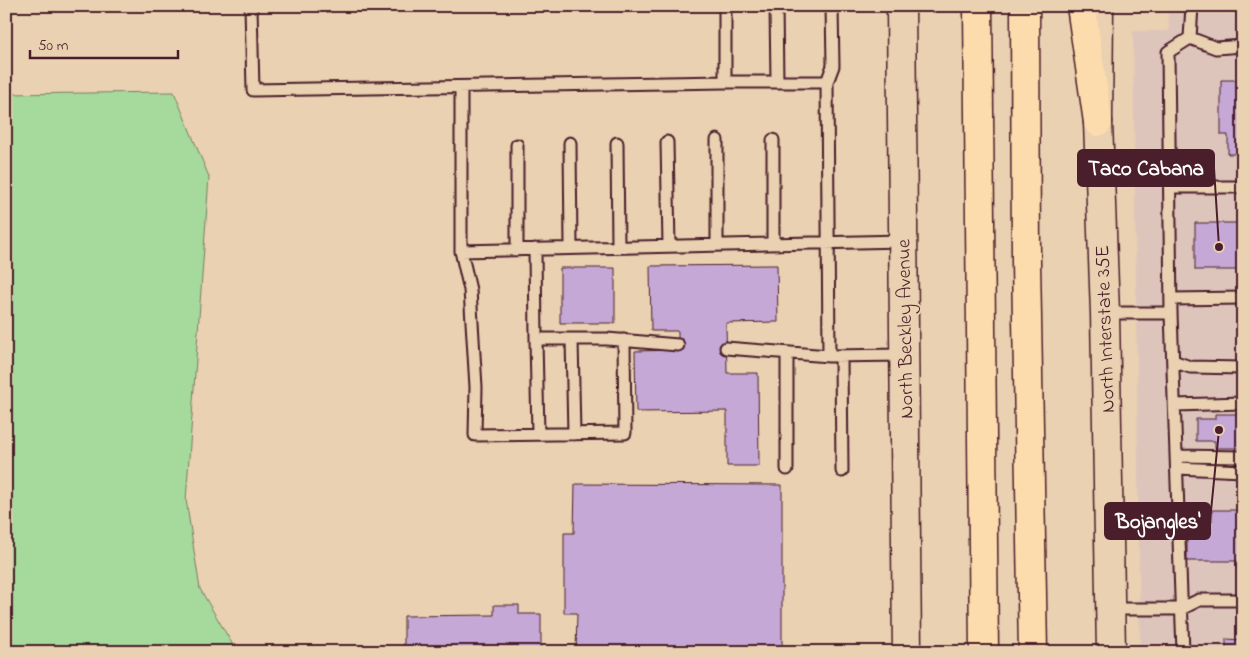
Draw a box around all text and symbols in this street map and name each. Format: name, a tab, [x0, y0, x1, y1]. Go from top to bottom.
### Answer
scale bar	[30, 28, 178, 60]
text: 50 m	[38, 35, 69, 57]
callout: Taco Cabana	[1078, 150, 1214, 186]
text: Taco Cabana	[1088, 155, 1204, 185]
street label: North Beckley Avenue	[890, 239, 923, 419]
street label: North Interstate 35E	[1089, 244, 1124, 413]
callout: Bojangles'	[1105, 503, 1210, 539]
text: Bojangles'	[1115, 508, 1201, 540]

